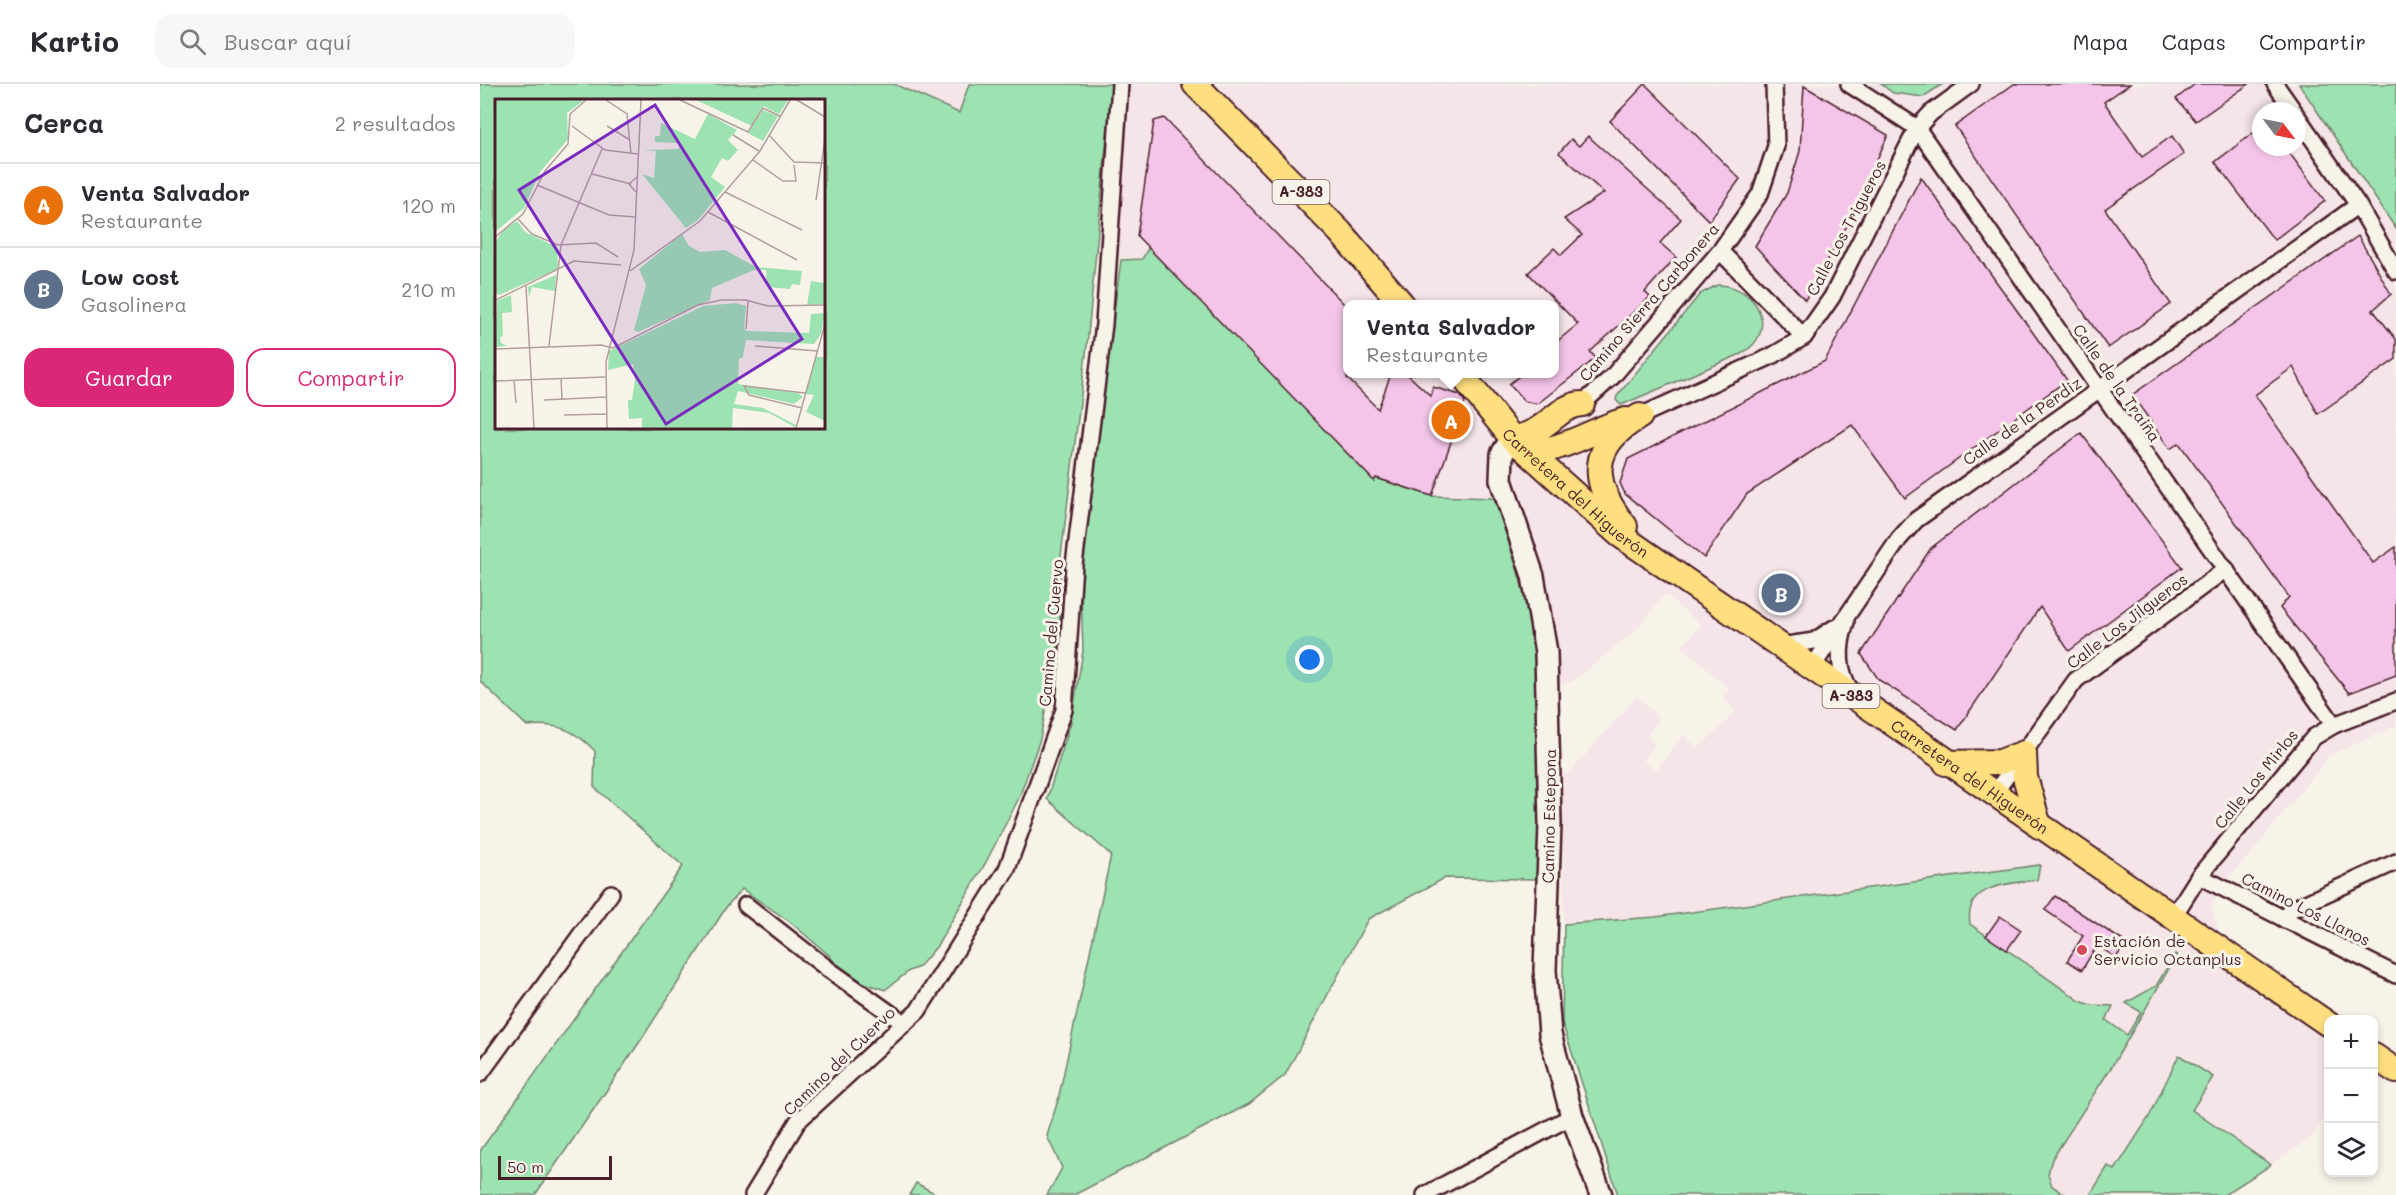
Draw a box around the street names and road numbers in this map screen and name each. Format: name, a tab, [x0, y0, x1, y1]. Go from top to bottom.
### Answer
street label: Calle Los Trigueros	[1801, 156, 1890, 299]
road number: A-383	[1272, 180, 1330, 204]
street label: Camino Sierra Carbonera	[1574, 218, 1723, 385]
street label: Calle de la Traiña	[2069, 320, 2166, 446]
street label: Calle de la Perdiz	[1958, 372, 2085, 469]
street label: Carretera del Higuerón	[1498, 424, 1653, 562]
street label: Camino del Cuervo	[1034, 558, 1067, 707]
street label: Calle Los Jilgueros	[2062, 568, 2191, 673]
road number: A-383	[1822, 684, 1880, 708]
street label: Carretera del Higuerón	[1887, 714, 2053, 838]
street label: Calle Los Mirlos	[2209, 725, 2302, 833]
street label: Camino Estepona	[1537, 748, 1560, 883]
street label: Camino Los Llanos	[2238, 867, 2374, 950]
street label: Camino del Cuervo	[778, 1002, 899, 1120]

